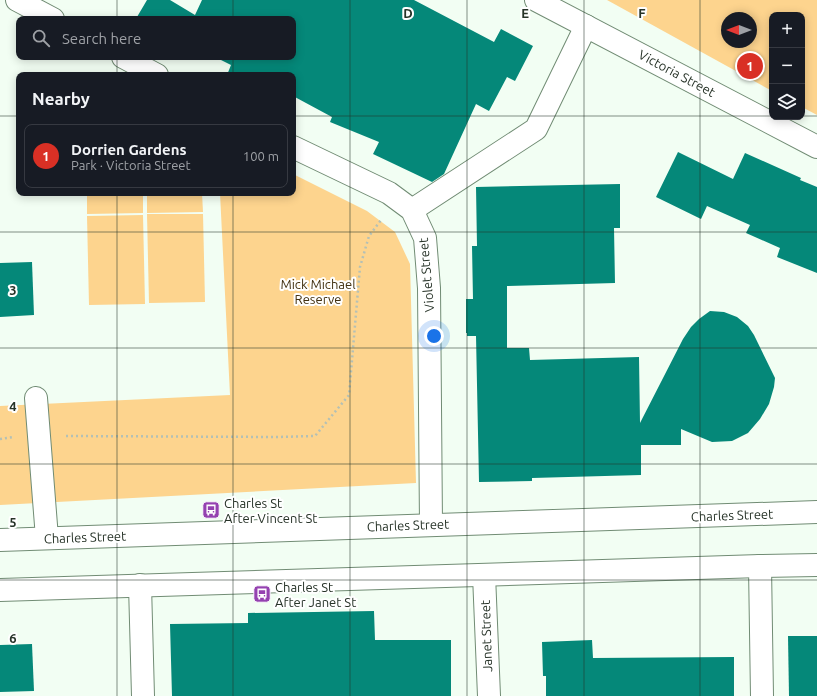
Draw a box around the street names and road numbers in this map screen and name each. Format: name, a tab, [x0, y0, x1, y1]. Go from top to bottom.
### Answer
street label: Victoria Street	[636, 47, 718, 99]
street label: Violet Street	[416, 237, 436, 313]
street label: Charles Street	[691, 507, 773, 523]
street label: Charles Street	[367, 517, 449, 533]
street label: Charles Street	[44, 529, 126, 545]
street label: Janet Street	[478, 600, 494, 672]

